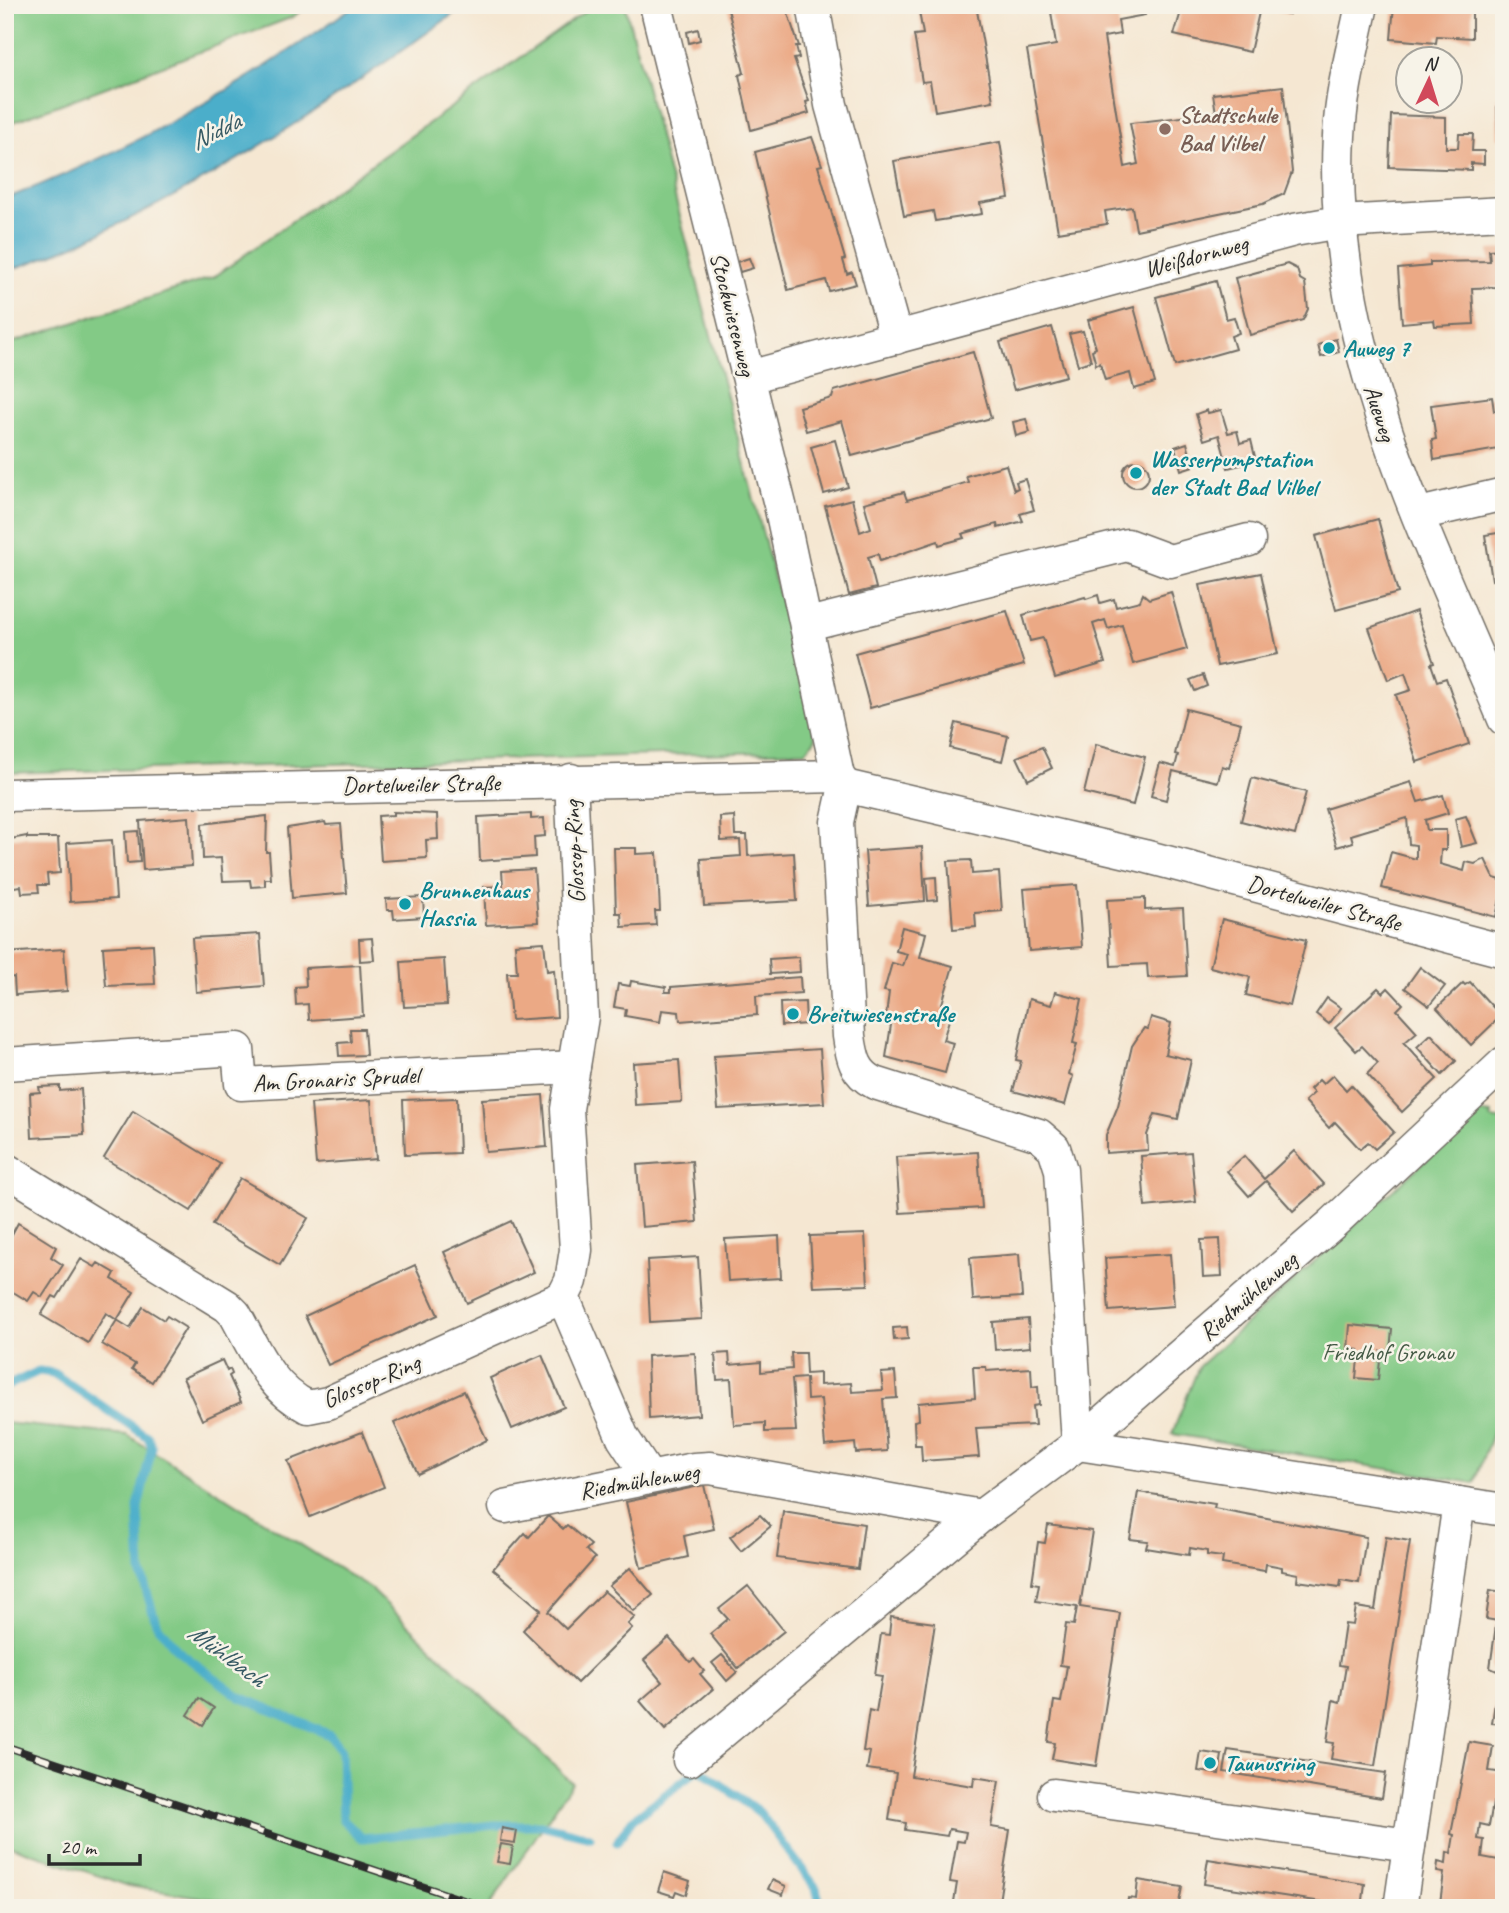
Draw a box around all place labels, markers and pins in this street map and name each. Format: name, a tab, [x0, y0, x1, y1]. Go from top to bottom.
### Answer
place label: Stadtschule Bad Vilbel	[1179, 100, 1279, 158]
marker: Stadtschule Bad Vilbel	[1157, 121, 1173, 137]
place label: Auweg 7	[1343, 333, 1412, 363]
marker: Auweg 7	[1321, 340, 1337, 356]
place label: Wasserpumpstation der Stadt Bad Vilbel	[1150, 444, 1322, 502]
marker: Wasserpumpstation der Stadt Bad Vilbel	[1128, 465, 1144, 481]
place label: Brunnenhaus Hassia	[419, 875, 531, 933]
marker: Brunnenhaus Hassia	[397, 896, 413, 912]
place label: Breitwiesenstraße	[807, 999, 956, 1029]
marker: Breitwiesenstraße	[785, 1006, 801, 1022]
place label: Taunusring	[1224, 1748, 1316, 1778]
marker: Taunusring	[1202, 1755, 1218, 1771]

